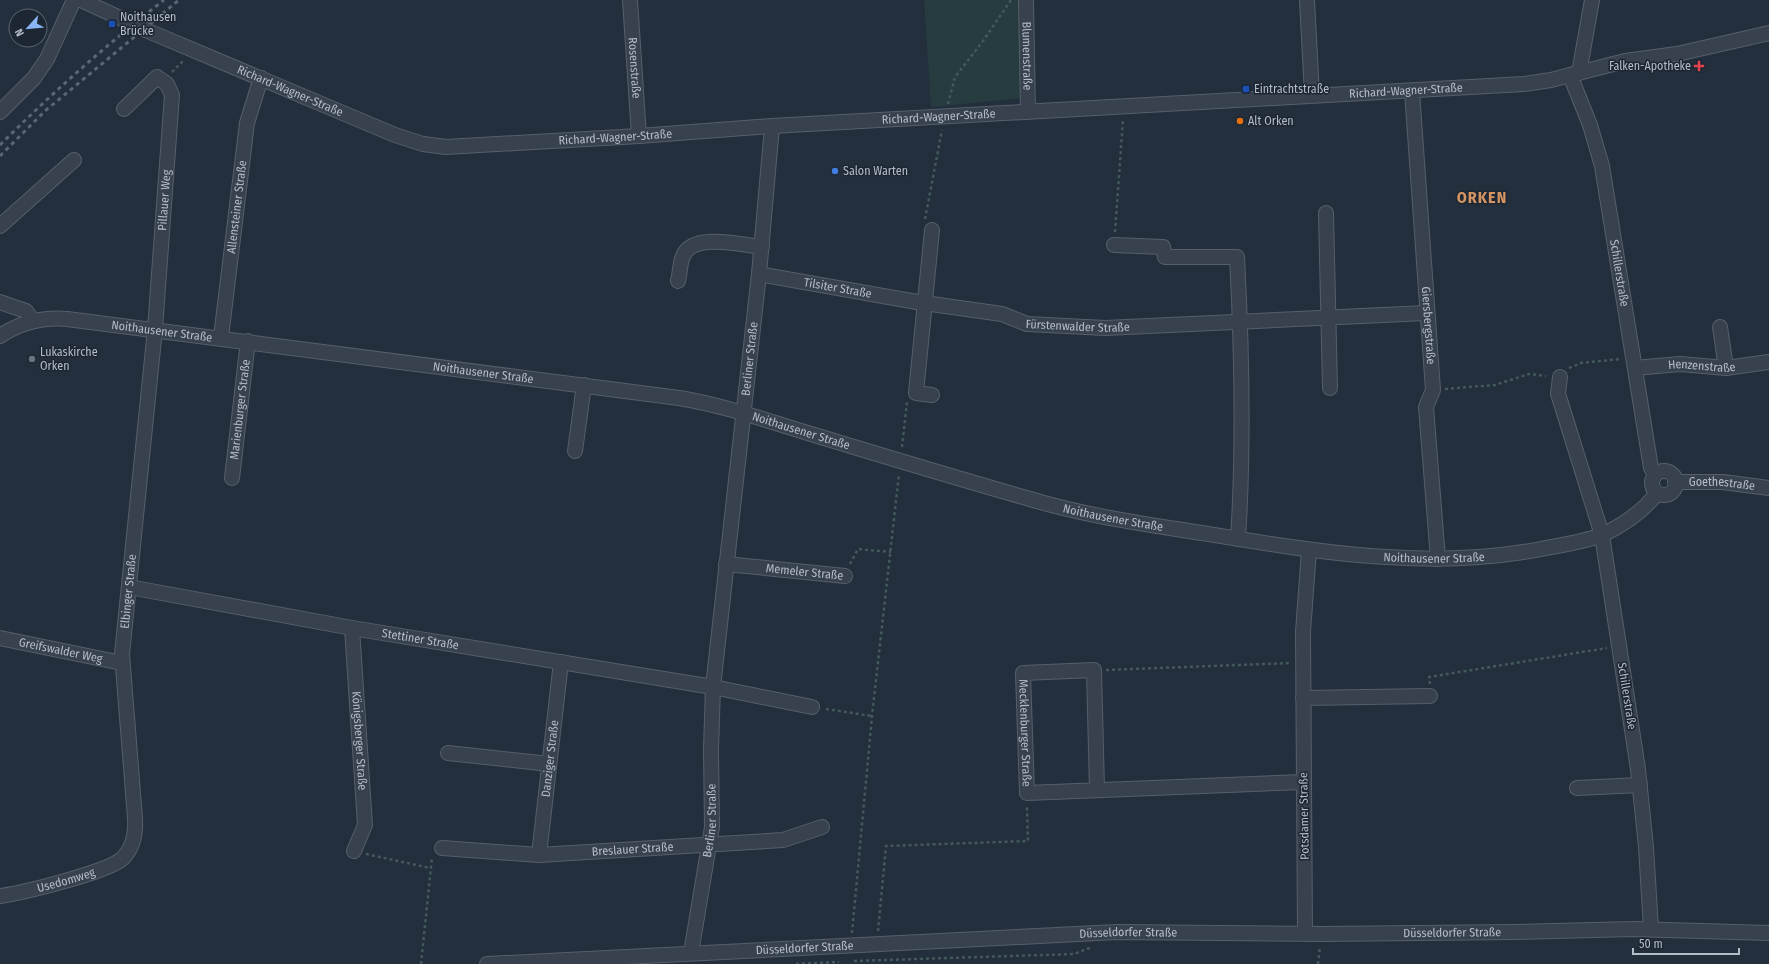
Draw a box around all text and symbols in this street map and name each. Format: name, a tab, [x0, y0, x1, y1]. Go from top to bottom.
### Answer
north arrow	[8, 8, 48, 48]
place label: Noithausen Brücke	[120, 10, 176, 38]
marker: Noithausen Brücke	[107, 19, 117, 29]
street label: Blumenstraße	[1019, 22, 1035, 91]
text: N	[12, 26, 27, 38]
street label: Rosenstraße	[625, 37, 644, 99]
place label: Falken-Apotheke	[1609, 59, 1691, 73]
marker: Falken-Apotheke	[1694, 61, 1704, 71]
street label: Richard-Wagner-Straße	[235, 62, 345, 119]
street label: Richard-Wagner-Straße	[1349, 80, 1463, 101]
place label: Eintrachtstraße	[1254, 82, 1329, 96]
marker: Eintrachtstraße	[1241, 84, 1251, 94]
street label: Richard-Wagner-Straße	[881, 107, 996, 127]
place label: Alt Orken	[1248, 114, 1294, 128]
marker: Alt Orken	[1235, 116, 1245, 126]
street label: Richard-Wagner-Straße	[558, 127, 673, 148]
street label: Allensteiner Straße	[224, 159, 249, 254]
place label: Salon Warten	[843, 164, 908, 178]
marker: Salon Warten	[830, 166, 840, 176]
street label: Pillauer Weg	[155, 169, 174, 231]
district label: ORKEN	[1457, 188, 1507, 207]
street label: Schillerstraße	[1607, 238, 1632, 308]
street label: Tilsiter Straße	[803, 275, 873, 301]
street label: Giersbergstraße	[1419, 286, 1438, 365]
street label: Fürstenwalder Straße	[1025, 317, 1130, 335]
street label: Noithausener Straße	[111, 318, 213, 345]
street label: Berliner Straße	[738, 321, 761, 396]
place label: Lukaskirche Orken	[40, 345, 98, 373]
marker: Lukaskirche Orken	[27, 354, 37, 364]
street label: Henzenstraße	[1667, 357, 1736, 375]
street label: Marienburger Straße	[227, 358, 253, 460]
street label: Noithausener Straße	[432, 359, 534, 386]
street label: Noithausener Straße	[751, 409, 852, 452]
street label: Goethestraße	[1689, 475, 1756, 493]
street label: Noithausener Straße	[1062, 501, 1164, 534]
street label: Noithausener Straße	[1383, 550, 1485, 566]
street label: Elbinger Straße	[118, 553, 139, 629]
street label: Memeler Straße	[765, 561, 844, 583]
street label: Stettiner Straße	[381, 626, 460, 652]
street label: Greifswalder Weg	[18, 635, 104, 666]
street label: Schillerstraße	[1615, 661, 1639, 731]
street label: Mecklenburger Straße	[1016, 679, 1034, 787]
street label: Königsberger Straße	[349, 691, 370, 791]
street label: Danziger Straße	[539, 719, 561, 798]
street label: Potsdamer Straße	[1296, 772, 1312, 860]
street label: Berliner Straße	[700, 783, 719, 859]
street label: Breslauer Straße	[591, 840, 674, 859]
street label: Usedomweg	[36, 865, 97, 895]
street label: Düsseldorfer Straße	[1079, 925, 1177, 941]
street label: Düsseldorfer Straße	[1403, 925, 1501, 940]
scale bar	[1633, 930, 1739, 956]
text: 50 m	[1639, 937, 1663, 951]
street label: Düsseldorfer Straße	[755, 938, 854, 957]

